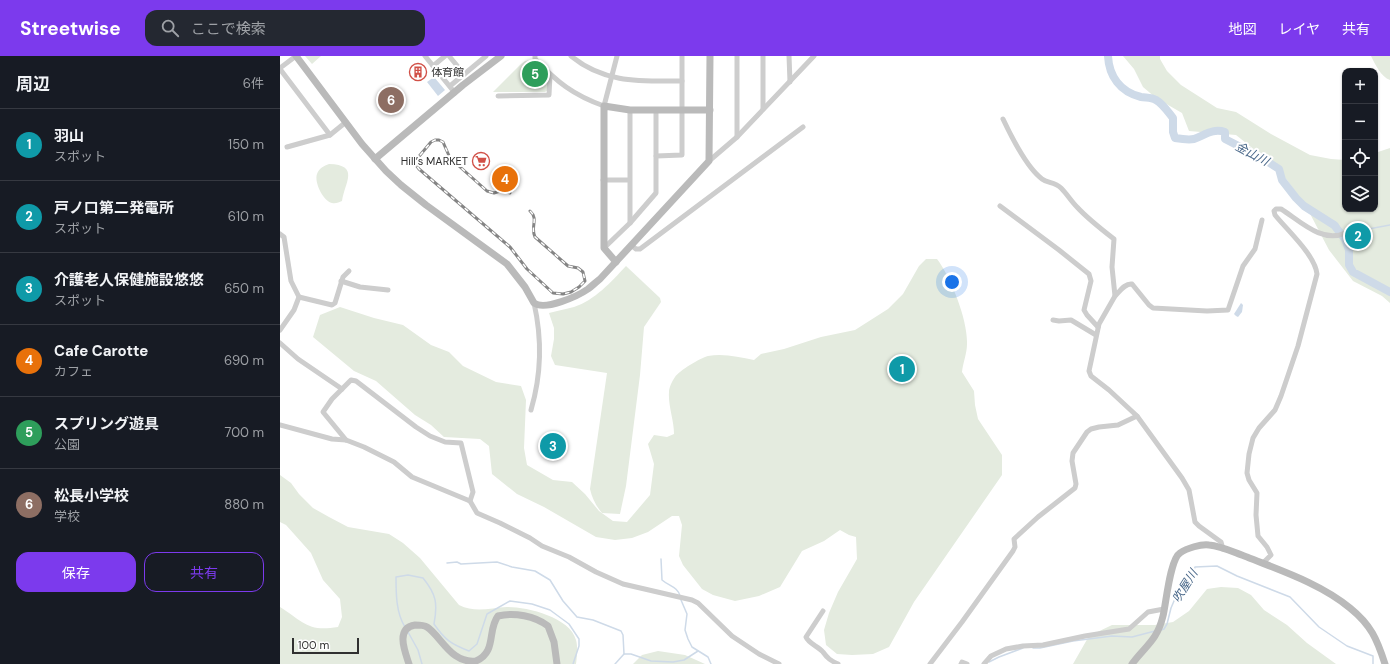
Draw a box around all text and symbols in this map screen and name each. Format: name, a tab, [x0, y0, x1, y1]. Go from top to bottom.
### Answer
search box	[145, 10, 425, 46]
text: Streetwise	[20, 16, 121, 41]
icon: search	[159, 17, 181, 39]
text: ここで検索	[191, 19, 266, 39]
text: 地図	[1228, 20, 1256, 38]
text: レイヤ	[1278, 20, 1320, 38]
text: 共有	[1342, 20, 1370, 38]
pin: 5	[522, 59, 548, 89]
building icon: 体育館	[408, 62, 428, 82]
place label: 体育館	[431, 65, 464, 79]
map controls	[1342, 68, 1378, 212]
button: +	[1342, 68, 1378, 104]
text: 周辺	[16, 73, 50, 95]
text: 6件	[243, 75, 264, 92]
pin: 6	[378, 85, 404, 115]
button: −	[1342, 104, 1378, 140]
text: 羽山	[54, 126, 84, 146]
text: 1	[27, 136, 31, 153]
text: 150 m	[228, 136, 264, 153]
water label: 金山川	[1232, 138, 1273, 170]
button: locate	[1342, 140, 1378, 176]
text: スポット	[54, 148, 106, 165]
supermarket icon: Hill’s MARKET	[471, 151, 491, 171]
place label: Hill’s MARKET	[401, 154, 468, 168]
pin: 4	[492, 164, 518, 194]
button: layers	[1342, 176, 1378, 212]
text: 戸ノ口第二発電所	[54, 198, 174, 218]
text: 2	[25, 208, 33, 225]
text: 610 m	[228, 208, 264, 225]
text: スポット	[54, 220, 106, 237]
pin: 2	[1345, 221, 1371, 251]
text: 介護老人保健施設悠悠	[54, 270, 204, 290]
your location	[942, 272, 962, 292]
text: 3	[25, 280, 33, 297]
text: 650 m	[224, 280, 264, 297]
text: スポット	[54, 292, 106, 309]
text: Cafe Carotte	[54, 341, 148, 361]
text: 4	[25, 352, 33, 369]
text: 690 m	[224, 352, 264, 369]
pin: 1	[889, 354, 915, 384]
text: カフェ	[54, 363, 93, 380]
text: スプリング遊具	[54, 414, 159, 434]
text: 5	[25, 424, 33, 441]
text: 700 m	[224, 424, 264, 441]
pin: 3	[540, 431, 566, 461]
text: 公園	[54, 436, 80, 453]
text: 松長小学校	[54, 486, 129, 506]
text: 6	[25, 496, 33, 513]
text: 880 m	[224, 496, 264, 513]
text: 学校	[54, 508, 80, 525]
button: 保存	[16, 552, 136, 592]
button: 共有	[144, 552, 264, 592]
water label: 吹屋川	[1169, 565, 1202, 606]
scale bar	[292, 636, 359, 655]
text: 100 m	[298, 638, 329, 652]

